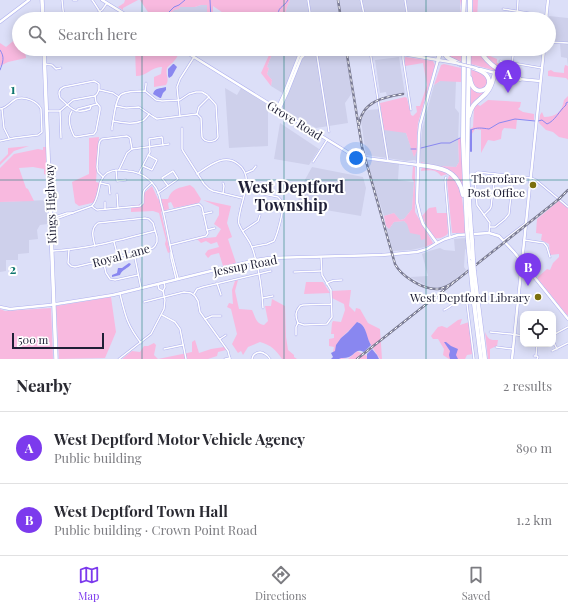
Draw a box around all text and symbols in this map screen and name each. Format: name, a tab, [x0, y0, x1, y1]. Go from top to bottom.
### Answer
search box	[12, 12, 556, 56]
icon: search	[26, 23, 48, 45]
text: Search here	[58, 24, 137, 44]
pin: A	[495, 60, 521, 93]
text: 1	[11, 80, 16, 97]
street label: Grove Road	[264, 97, 326, 143]
your location	[346, 148, 366, 168]
street label: Kings Highway	[41, 164, 59, 244]
place label: Thorofare Post Office	[467, 170, 525, 200]
district label: West Deptford Township	[237, 176, 344, 215]
marker: Thorofare Post Office	[528, 180, 538, 190]
street label: Royal Lane	[90, 240, 152, 270]
street label: Jessup Road	[211, 251, 278, 279]
pin: B	[515, 253, 541, 286]
text: 2	[10, 260, 17, 277]
place label: West Deptford Library	[409, 289, 530, 305]
marker: West Deptford Library	[533, 292, 543, 302]
map controls	[520, 311, 556, 347]
button: locate	[520, 311, 556, 347]
scale bar	[12, 331, 104, 350]
text: 500 m	[18, 332, 48, 347]
text: Nearby	[16, 374, 71, 396]
text: 2 results	[503, 377, 552, 394]
text: West Deptford Motor Vehicle Agency	[54, 429, 305, 449]
text: A	[25, 439, 33, 456]
text: 890 m	[516, 439, 552, 456]
text: Public building	[54, 449, 142, 466]
text: West Deptford Town Hall	[54, 501, 228, 521]
text: B	[25, 511, 33, 528]
text: 1.2 km	[516, 511, 552, 528]
text: Public building · Crown Point Road	[54, 521, 257, 538]
tab: Map	[78, 564, 100, 603]
tab: Directions	[255, 564, 306, 603]
tab: Saved	[462, 564, 490, 603]

